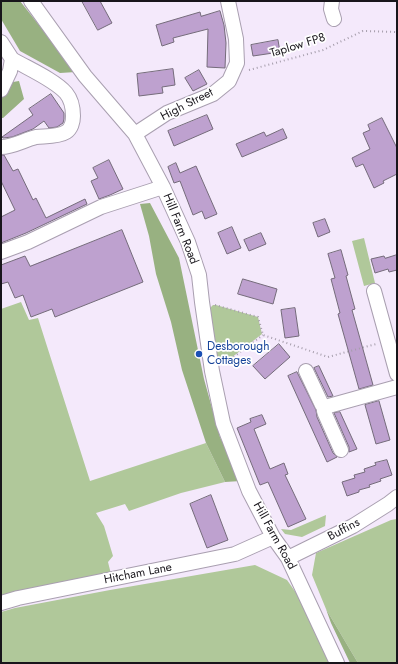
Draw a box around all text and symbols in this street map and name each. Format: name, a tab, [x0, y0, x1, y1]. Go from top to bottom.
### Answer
street label: Taplow FP8	[269, 31, 327, 61]
street label: High Street	[158, 86, 216, 124]
street label: Hill Farm Road	[159, 191, 201, 267]
place label: Desborough Cottages	[207, 340, 269, 368]
marker: Desborough Cottages	[194, 349, 204, 359]
street label: Hill Farm Road	[249, 500, 299, 572]
street label: Buffins	[326, 516, 362, 544]
street label: Hitcham Lane	[103, 560, 173, 588]

